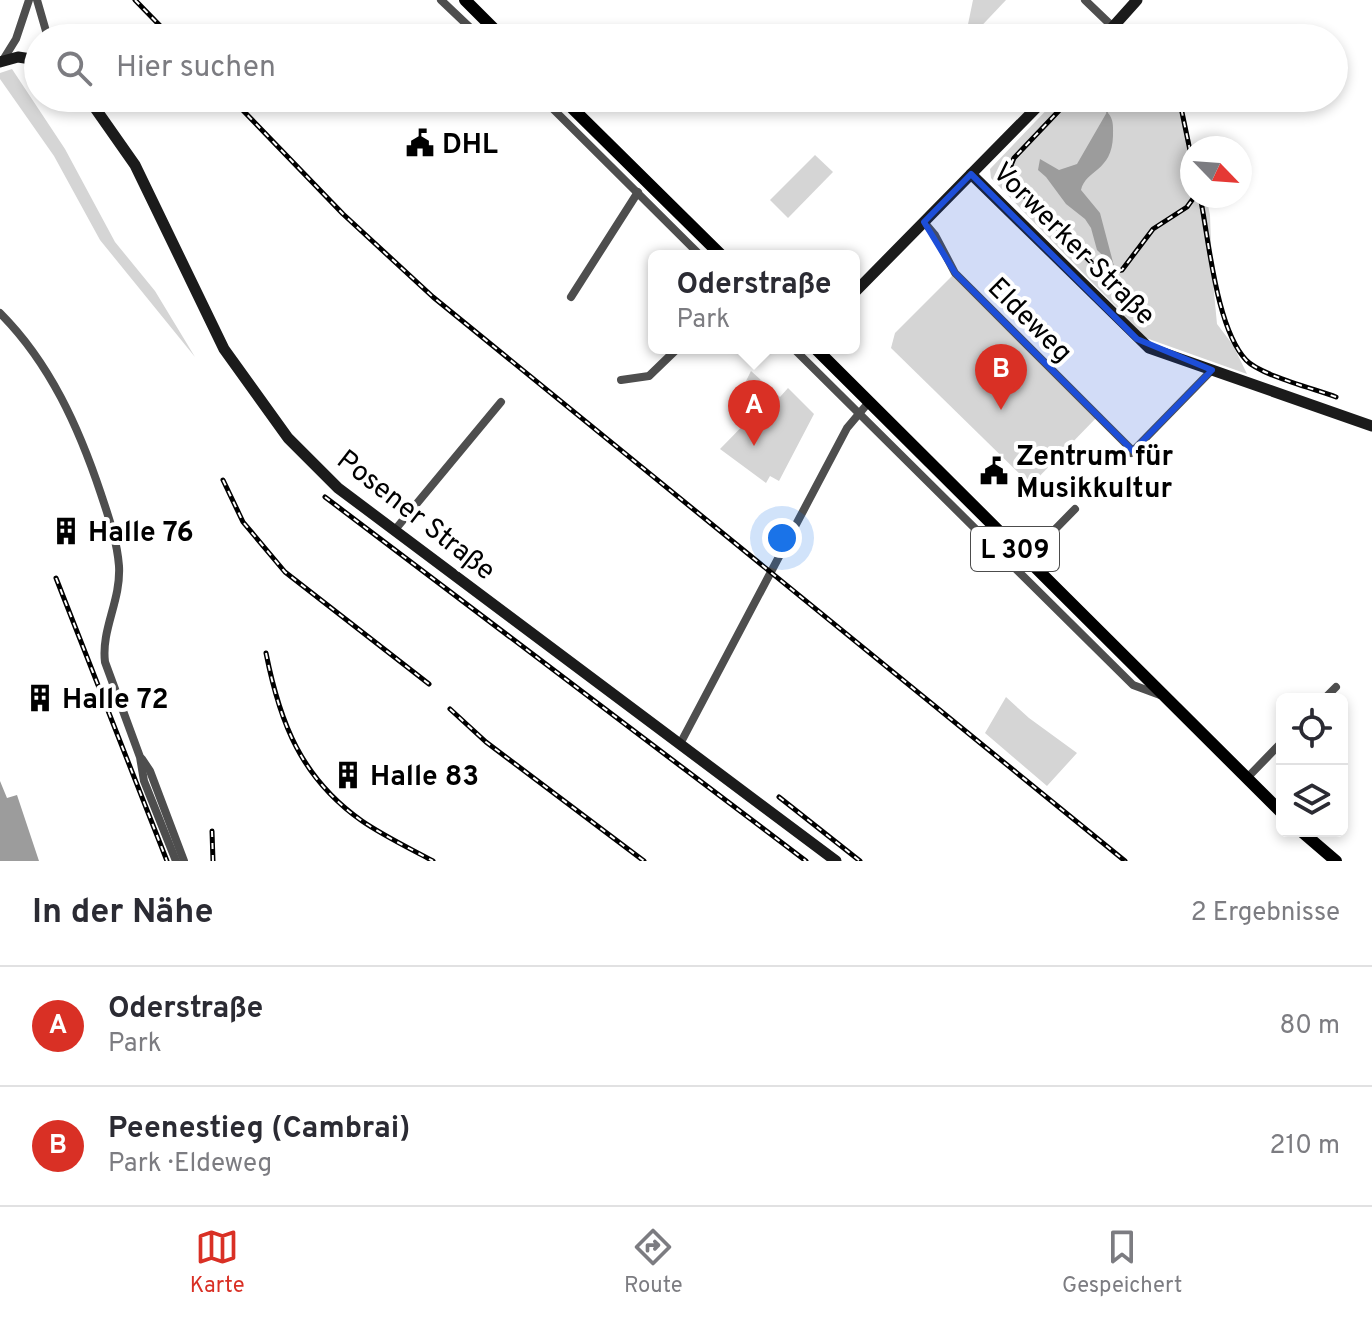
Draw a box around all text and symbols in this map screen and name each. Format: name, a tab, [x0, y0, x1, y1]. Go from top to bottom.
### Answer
search box	[24, 24, 1348, 112]
icon: search	[52, 46, 96, 90]
text: Hier suchen	[116, 50, 276, 87]
public building icon: DHL	[405, 128, 435, 158]
place label: DHL	[442, 128, 498, 164]
north arrow	[1180, 136, 1252, 208]
street label: Vorwerker Straße	[984, 156, 1162, 334]
popup	[648, 250, 860, 354]
text: Oderstraße	[676, 267, 832, 304]
street label: Eldeweg	[979, 271, 1079, 371]
text: Park	[676, 304, 730, 337]
pin: B	[975, 344, 1027, 410]
pin: A	[728, 380, 780, 446]
place label: Zentrum für Musikkultur	[1016, 440, 1174, 508]
street label: Posener Straße	[328, 443, 502, 590]
public building icon: Zentrum für Musikkultur	[979, 456, 1009, 486]
building icon: Halle 76	[51, 516, 81, 546]
place label: Halle 76	[88, 516, 194, 552]
your location	[762, 518, 802, 558]
road number: L 309	[971, 527, 1059, 571]
building icon: Halle 72	[25, 683, 55, 713]
place label: Halle 72	[62, 683, 169, 719]
map controls	[1276, 693, 1348, 837]
button: locate	[1276, 693, 1348, 765]
building icon: Halle 83	[333, 760, 363, 790]
place label: Halle 83	[370, 760, 479, 796]
button: layers	[1276, 765, 1348, 837]
text: In der Nähe	[32, 892, 214, 935]
text: 2 Ergebnisse	[1191, 897, 1340, 930]
text: Oderstraße	[108, 991, 263, 1028]
text: A	[49, 1010, 67, 1043]
text: 80 m	[1280, 1010, 1340, 1043]
text: Park	[108, 1028, 162, 1061]
text: Peenestieg (Cambrai)	[108, 1111, 410, 1148]
text: B	[49, 1130, 67, 1163]
text: 210 m	[1270, 1130, 1340, 1163]
text: Park · Eldeweg	[108, 1148, 272, 1181]
tab: Karte	[190, 1225, 245, 1300]
tab: Route	[624, 1225, 683, 1300]
tab: Gespeichert	[1062, 1225, 1182, 1300]

